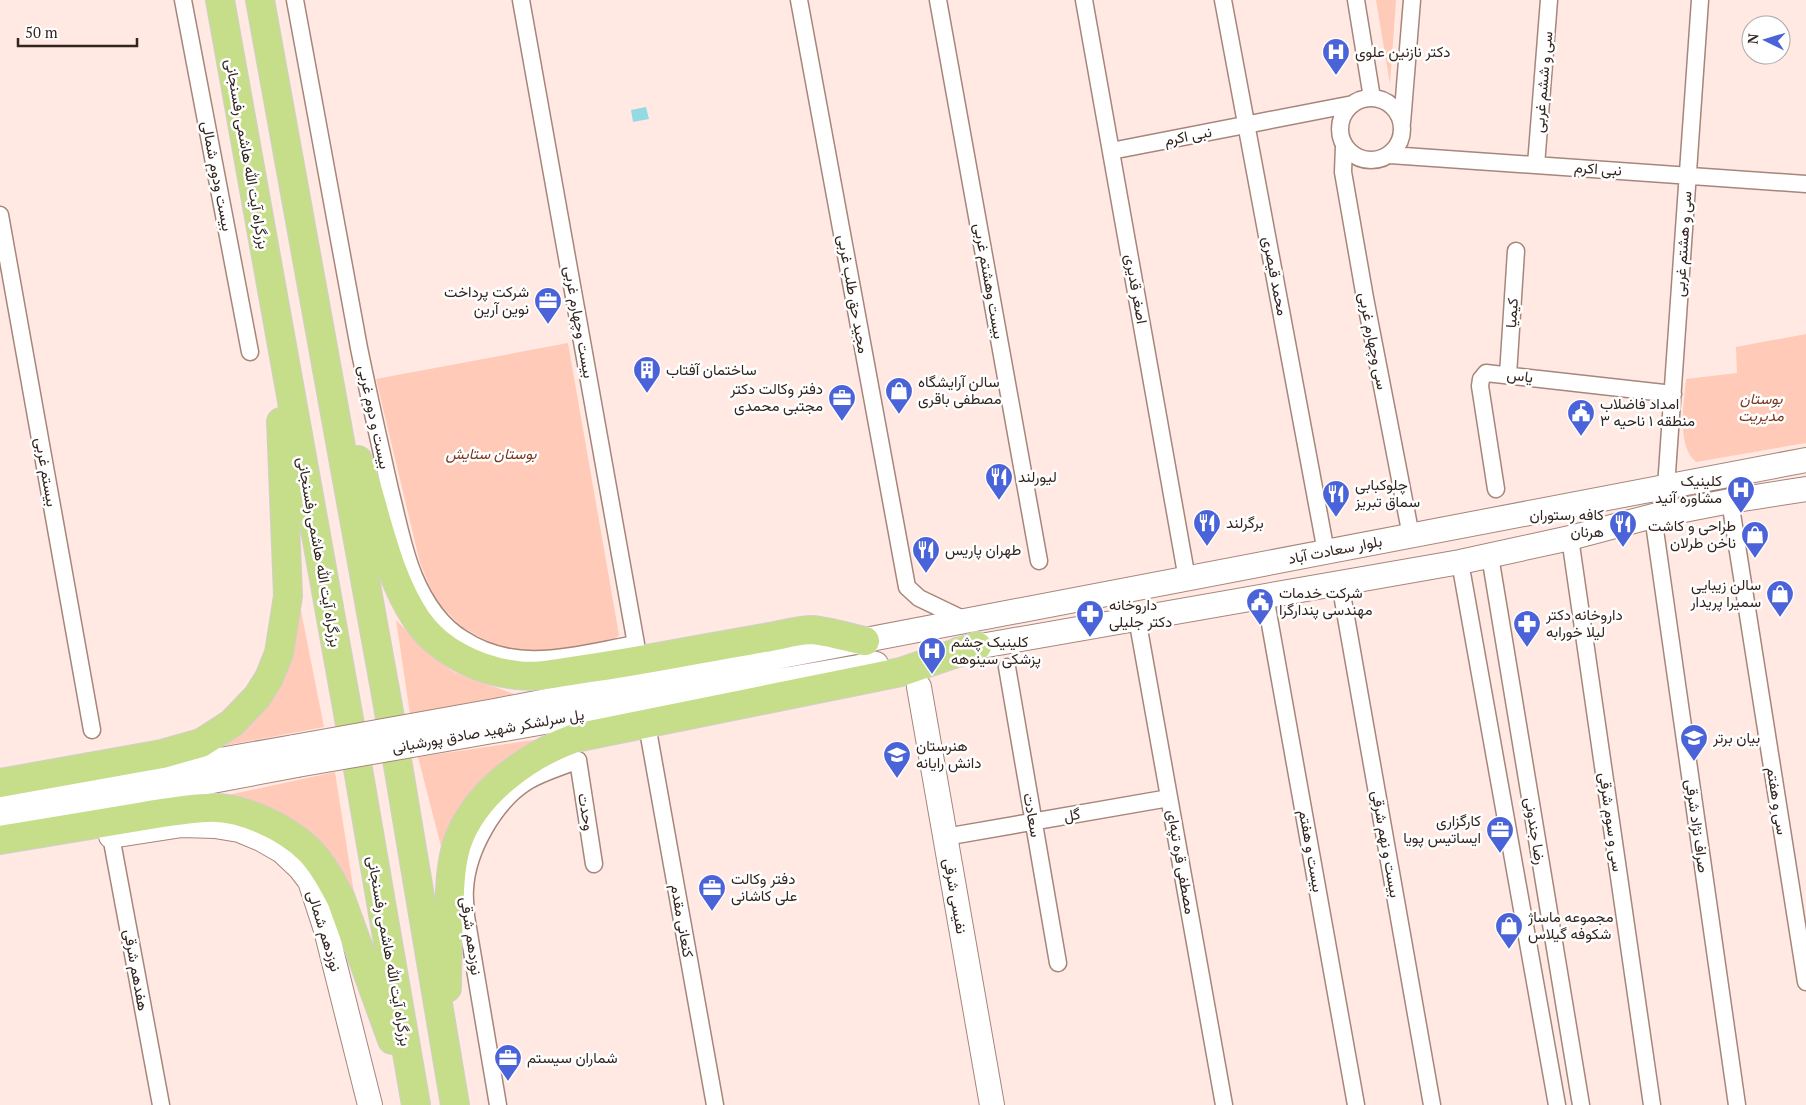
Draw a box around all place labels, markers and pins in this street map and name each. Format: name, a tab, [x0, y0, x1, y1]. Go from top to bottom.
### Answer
hospital icon: دکتر نازنین علوی	[1321, 37, 1351, 76]
place label: دکتر نازنین علوی	[1355, 41, 1450, 62]
place label: شرکت پرداخت نوین آرین	[444, 281, 529, 319]
office icon: شرکت پرداخت نوین آرین	[533, 286, 563, 325]
building icon: ساختمان آفتاب	[632, 355, 662, 394]
place label: ساختمان آفتاب	[666, 359, 757, 379]
place label: سالن آرایشگاه مصطفی باقری	[918, 371, 1001, 409]
shop icon: سالن آرایشگاه مصطفی باقری	[884, 376, 914, 415]
place label: دفتر وکالت دکتر مجتبی محمدی	[729, 378, 823, 416]
office icon: دفتر وکالت دکتر مجتبی محمدی	[827, 383, 857, 422]
place label: امداد فاضلاب منطقه ۱ ناحیه ۳	[1600, 393, 1695, 430]
public building icon: امداد فاضلاب منطقه ۱ ناحیه ۳	[1566, 398, 1596, 437]
restaurant icon: لیورلند	[984, 462, 1014, 501]
place label: لیورلند	[1018, 466, 1057, 486]
place label: کلینیک مشاوره آنید	[1655, 470, 1722, 507]
place label: چلوکبابی سماق تبریز	[1354, 474, 1420, 511]
hospital icon: کلینیک مشاوره آنید	[1726, 475, 1756, 514]
restaurant icon: چلوکبابی سماق تبریز	[1321, 479, 1351, 518]
place label: كافه رستوران هرنان	[1530, 504, 1604, 541]
restaurant icon: برگرلند	[1192, 508, 1222, 547]
restaurant icon: كافه رستوران هرنان	[1608, 509, 1638, 548]
place label: برگرلند	[1226, 512, 1264, 532]
place label: طراحی و کاشت ناخن طرلان	[1648, 515, 1736, 553]
shop icon: طراحی و کاشت ناخن طرلان	[1740, 520, 1770, 559]
restaurant icon: طهران پاریس	[911, 535, 941, 574]
place label: طهران پاریس	[945, 539, 1021, 560]
place label: سالن زیبایی سمیرا پریدار	[1689, 574, 1761, 612]
shop icon: سالن زیبایی سمیرا پریدار	[1765, 579, 1795, 618]
place label: شرکت خدمات مهندسى پندارگرا	[1279, 582, 1373, 620]
public building icon: شرکت خدمات مهندسى پندارگرا	[1245, 587, 1275, 626]
place label: داروخانه دکتر جلیلی	[1109, 594, 1172, 632]
pharmacy icon: داروخانه دکتر جلیلی	[1075, 599, 1105, 638]
place label: داروخانه دکتر لیلا خورابه	[1545, 604, 1623, 641]
pharmacy icon: داروخانه دکتر لیلا خورابه	[1512, 609, 1542, 648]
place label: کلینیک چشم پزشکی سینوهه	[951, 631, 1041, 669]
hospital icon: کلینیک چشم پزشکی سینوهه	[917, 636, 947, 675]
school or university icon: بیان برتر	[1679, 723, 1709, 762]
place label: بیان برتر	[1712, 727, 1760, 747]
place label: هنرستان دانش رایانه	[916, 735, 981, 773]
school or university icon: هنرستان دانش رایانه	[882, 740, 912, 779]
place label: کارگزاری ایساتیس پویا	[1403, 810, 1481, 848]
office icon: کارگزاری ایساتیس پویا	[1485, 815, 1515, 854]
place label: دفتر وکالت علی کاشانی	[731, 868, 797, 906]
office icon: دفتر وکالت علی کاشانی	[697, 873, 727, 912]
place label: مجموعه ماساژ شکوفه گیلاس	[1527, 906, 1614, 944]
shop icon: مجموعه ماساژ شکوفه گیلاس	[1494, 911, 1524, 950]
office icon: شماران سیستم	[493, 1043, 523, 1082]
place label: شماران سیستم	[527, 1047, 618, 1068]

